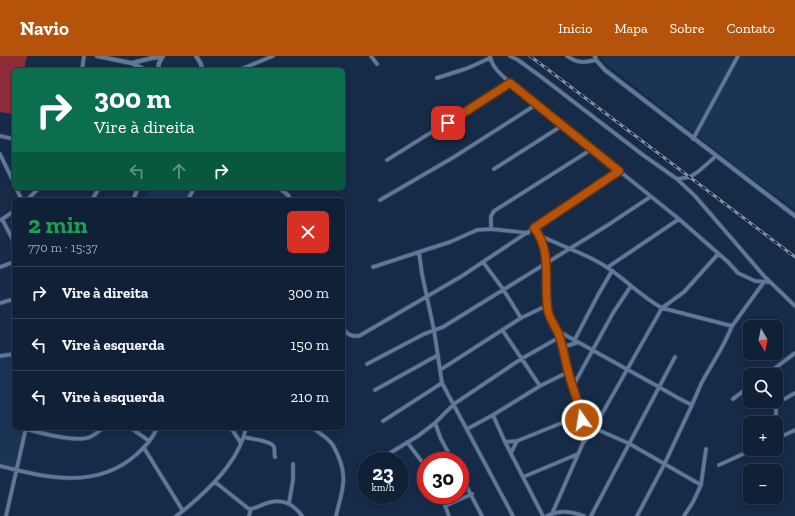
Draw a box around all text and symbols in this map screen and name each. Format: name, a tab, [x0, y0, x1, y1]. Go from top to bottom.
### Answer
text: Navio	[20, 17, 69, 40]
text: Início	[558, 20, 592, 37]
text: Mapa	[614, 20, 648, 37]
text: Sobre	[670, 20, 704, 37]
text: Contato	[726, 20, 775, 37]
text: 300 m	[94, 82, 171, 115]
icon: right	[28, 84, 80, 136]
pin	[431, 106, 465, 140]
icon: arrive	[437, 112, 459, 134]
text: Vire à direita	[94, 116, 195, 138]
icon: left	[126, 160, 148, 182]
icon: ahead	[168, 160, 190, 182]
icon: right	[210, 160, 232, 182]
text: 2 min	[28, 210, 88, 239]
button: close	[287, 211, 329, 253]
text: 770 m · 15:37	[28, 240, 98, 255]
icon: right	[28, 282, 50, 304]
text: Vire à direita	[62, 284, 148, 302]
text: 300 m	[288, 284, 329, 302]
north arrow	[743, 320, 783, 360]
map controls	[743, 320, 783, 504]
icon: left	[28, 334, 50, 356]
text: Vire à esquerda	[62, 336, 165, 354]
text: 150 m	[291, 336, 329, 354]
button: search	[743, 368, 783, 408]
icon: left	[28, 386, 50, 408]
text: Vire à esquerda	[62, 388, 165, 406]
text: 210 m	[291, 388, 329, 406]
position arrow	[561, 399, 603, 441]
button: +	[743, 416, 783, 456]
speed limit sign: 30	[417, 452, 469, 504]
text: 23	[372, 461, 394, 485]
button: −	[743, 464, 783, 504]
text: km/h	[372, 482, 394, 494]

